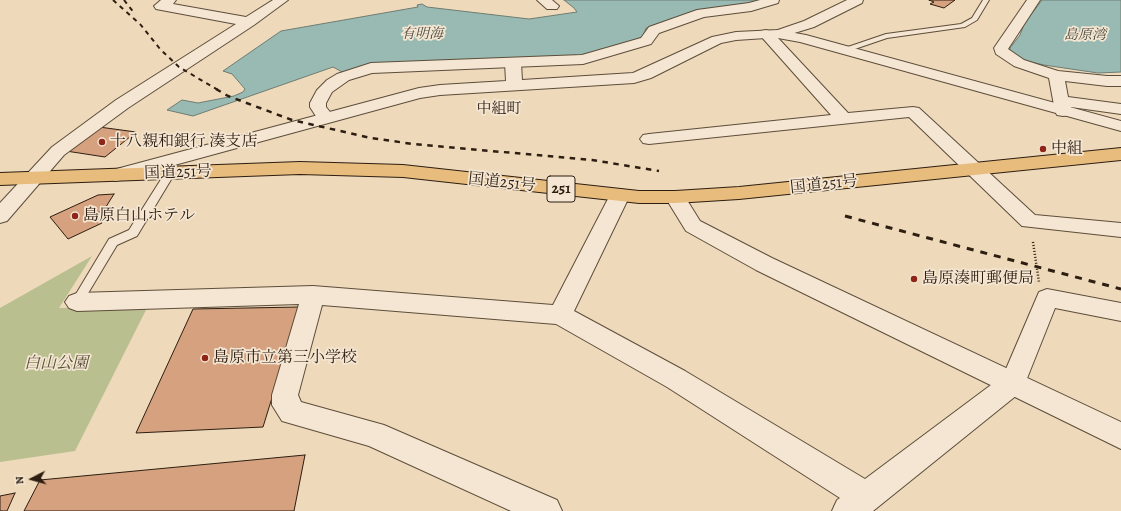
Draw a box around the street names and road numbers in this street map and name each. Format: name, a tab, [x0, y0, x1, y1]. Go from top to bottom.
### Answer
street label: 国道251号	[144, 162, 212, 184]
street label: 国道251号	[467, 170, 537, 196]
street label: 国道251号	[789, 172, 859, 198]
road number: 251	[547, 176, 575, 202]

